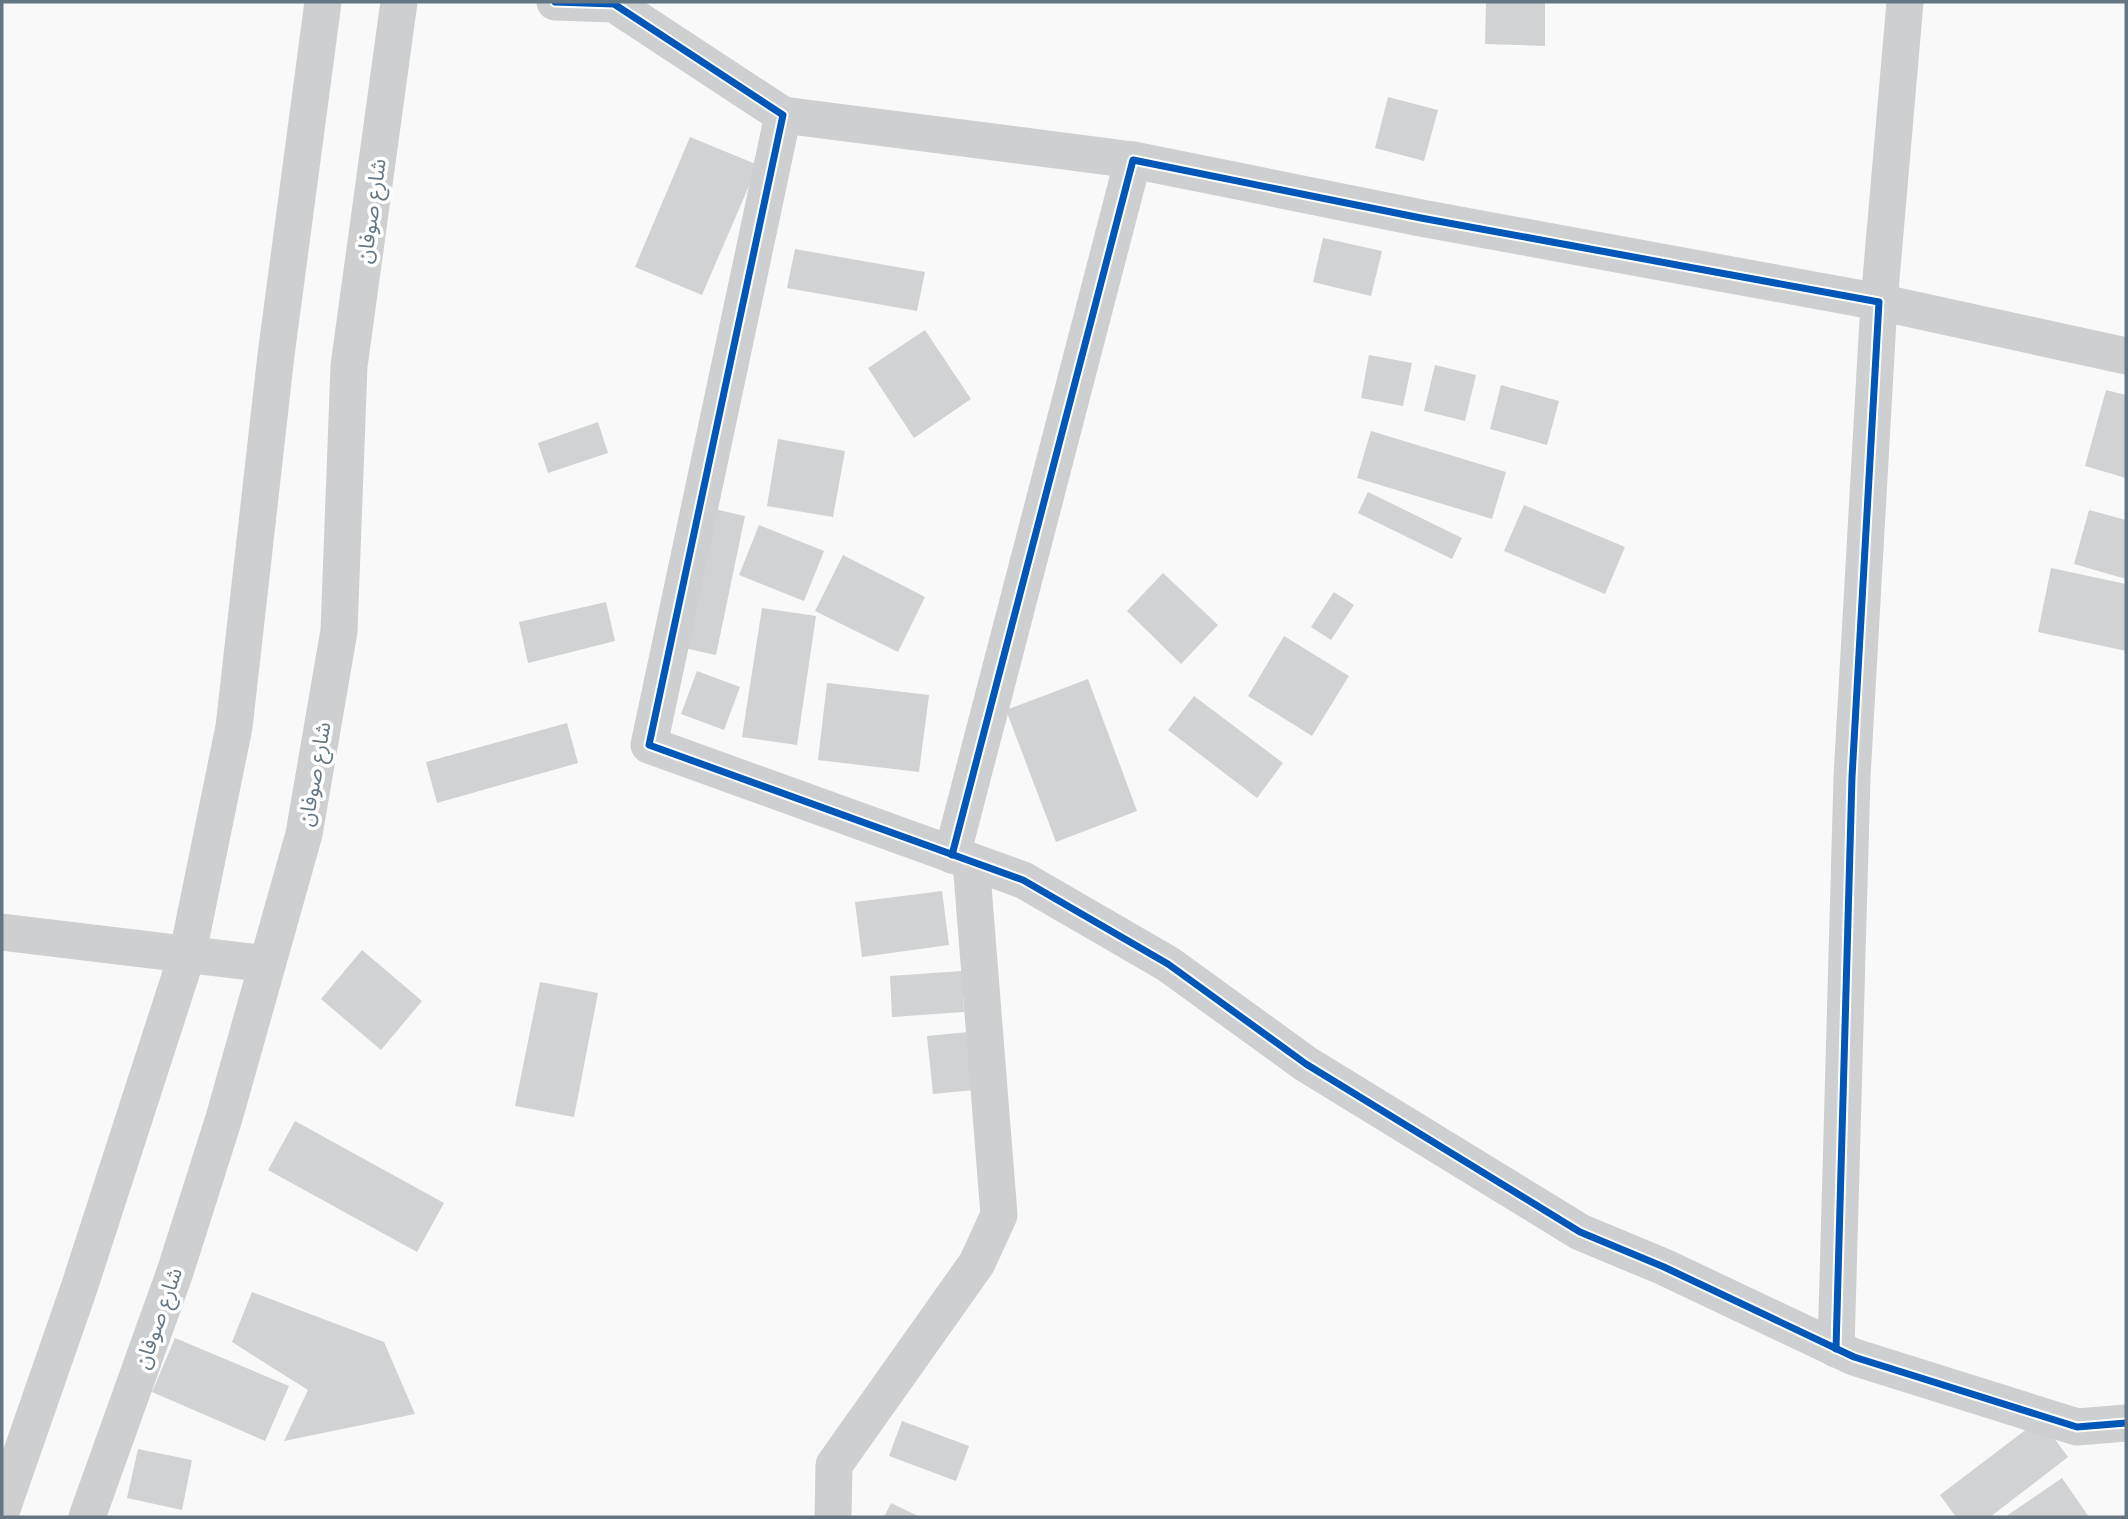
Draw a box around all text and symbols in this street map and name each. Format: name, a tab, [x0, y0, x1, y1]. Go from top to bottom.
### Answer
street label: شارع صوفان	[352, 157, 394, 265]
street label: شارع صوفان	[294, 720, 338, 829]
street label: شارع صوفان	[130, 1264, 190, 1373]

